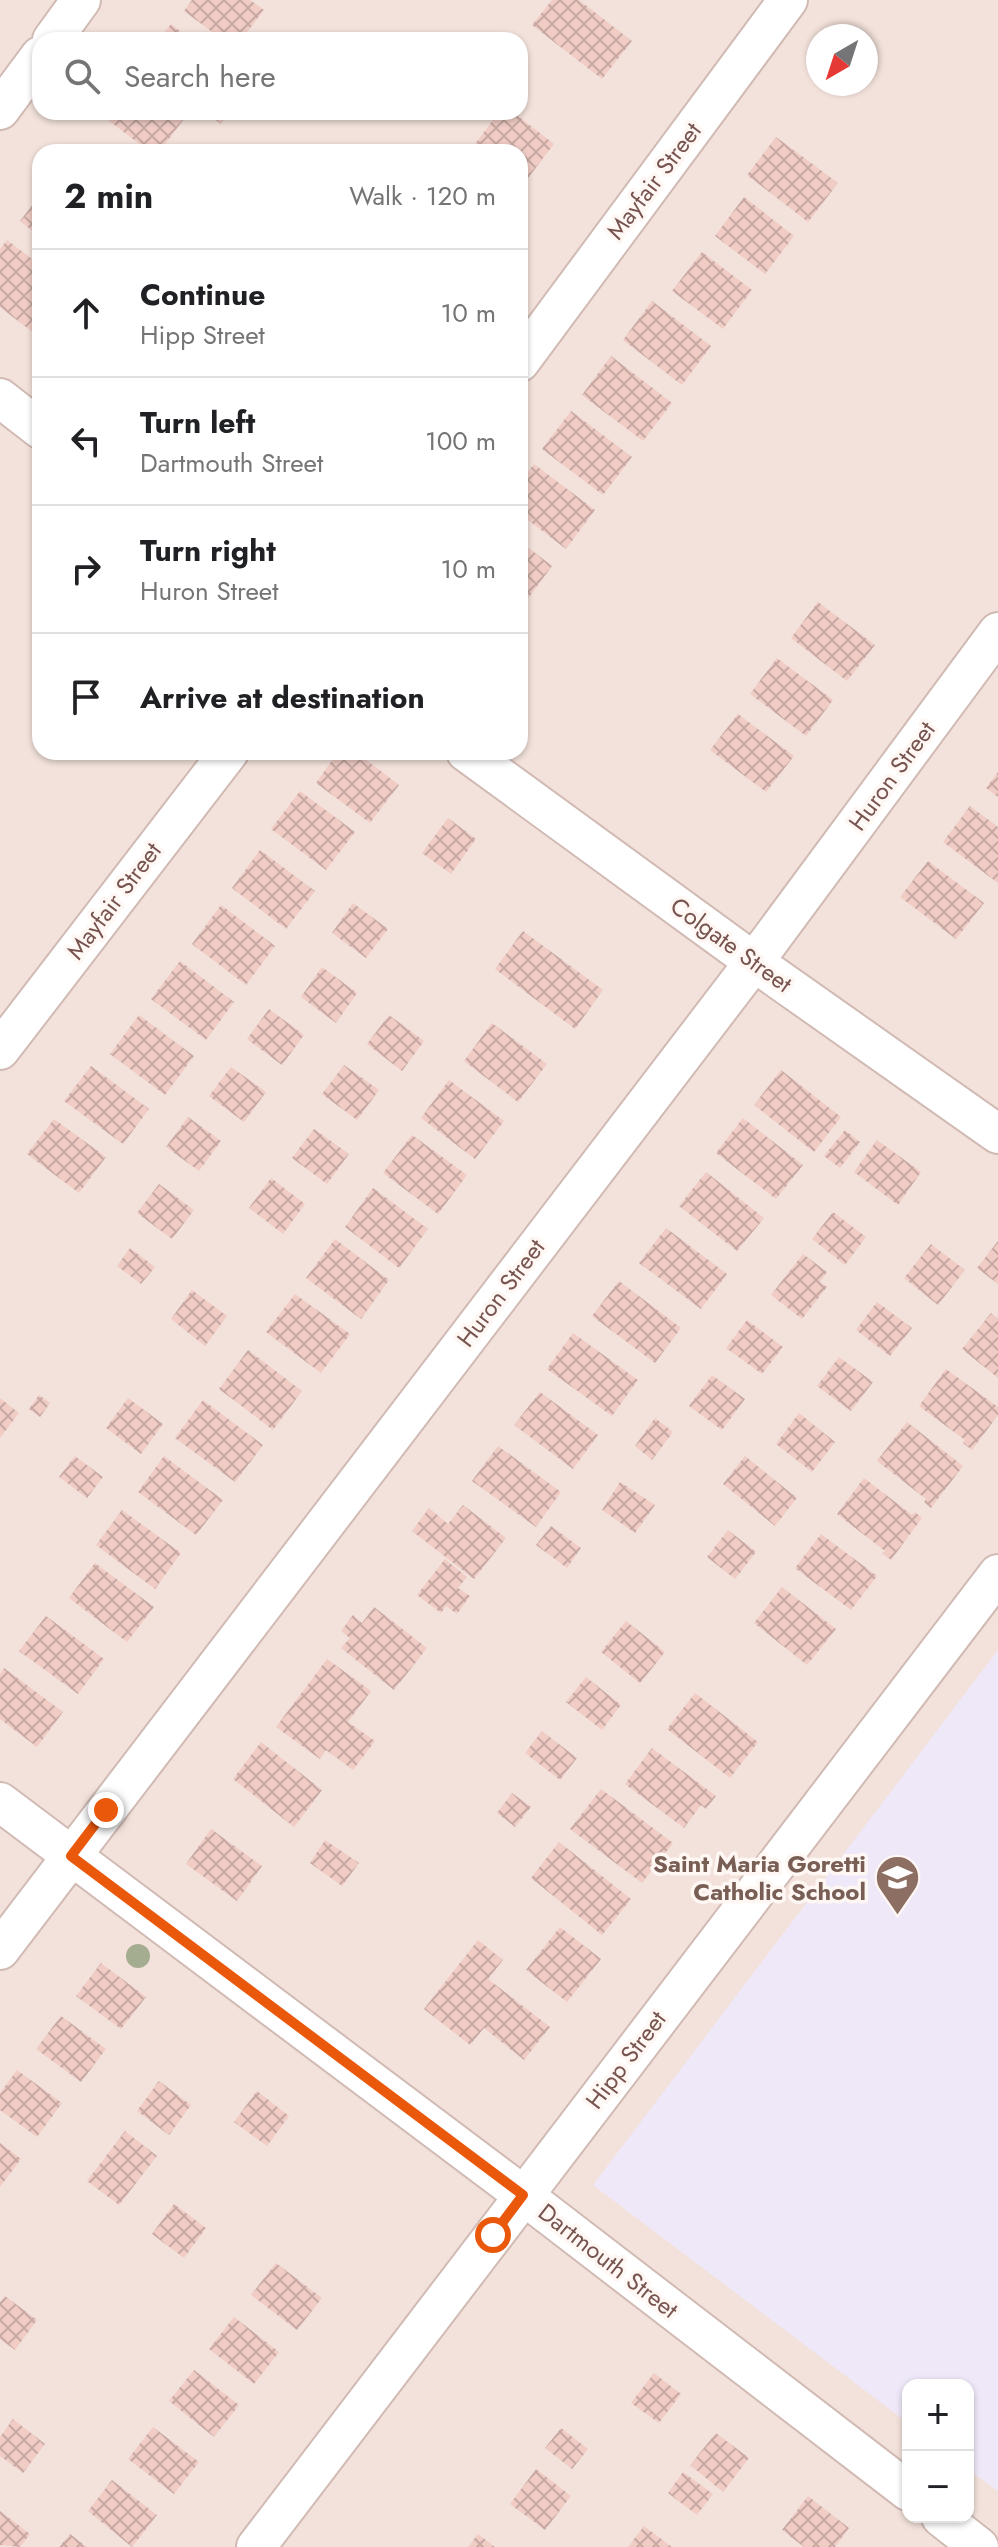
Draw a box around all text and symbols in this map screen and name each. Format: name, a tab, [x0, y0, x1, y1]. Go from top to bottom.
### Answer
north arrow	[806, 24, 878, 96]
search box	[32, 32, 528, 120]
icon: search	[60, 54, 104, 98]
text: Search here	[124, 55, 276, 98]
street label: Mayfair Street	[598, 115, 709, 247]
text: 2 min	[64, 172, 153, 221]
text: Walk · 120 m	[349, 177, 496, 215]
text: Continue	[140, 273, 266, 316]
icon: ahead	[64, 291, 108, 335]
text: 10 m	[441, 294, 496, 332]
text: Hipp Street	[140, 316, 265, 354]
text: Turn left	[140, 401, 255, 444]
icon: left	[64, 419, 108, 463]
text: 100 m	[425, 422, 496, 460]
text: Dartmouth Street	[140, 444, 323, 482]
text: Turn right	[140, 529, 276, 572]
icon: right	[64, 547, 108, 591]
text: 10 m	[441, 550, 496, 588]
text: Huron Street	[140, 572, 278, 610]
icon: arrive	[64, 675, 108, 719]
text: Arrive at destination	[140, 676, 425, 719]
street label: Huron Street	[840, 714, 943, 838]
street label: Mayfair Street	[58, 835, 169, 967]
street label: Colgate Street	[663, 888, 800, 1001]
street label: Huron Street	[448, 1231, 553, 1354]
route end	[88, 1792, 124, 1828]
place label: Saint Maria Goretti Catholic School	[653, 1846, 866, 1909]
school or university icon: Saint Maria Goretti Catholic School	[873, 1854, 921, 1917]
street label: Hipp Street	[577, 2003, 674, 2116]
street label: Dartmouth Street	[531, 2195, 686, 2327]
route start	[475, 2217, 511, 2253]
map controls	[902, 2379, 974, 2523]
button: +	[902, 2379, 974, 2451]
button: −	[902, 2451, 974, 2523]

